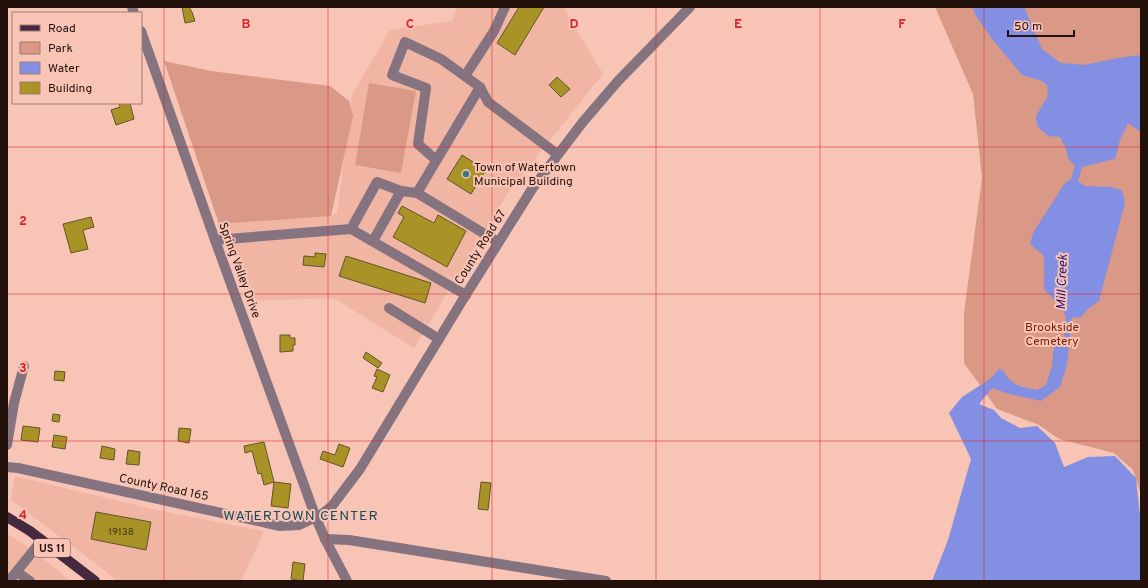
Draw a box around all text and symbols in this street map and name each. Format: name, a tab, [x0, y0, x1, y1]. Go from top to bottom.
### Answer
legend	[12, 12, 142, 104]
scale bar	[1008, 12, 1074, 38]
text: B	[242, 17, 251, 33]
text: C	[406, 17, 414, 33]
text: D	[569, 17, 579, 33]
text: E	[734, 17, 742, 33]
text: F	[898, 17, 906, 33]
text: 50 m	[1014, 19, 1042, 35]
text: Road	[48, 21, 76, 37]
text: Park	[48, 41, 73, 57]
text: Water	[48, 61, 80, 77]
text: Building	[48, 81, 92, 97]
place label: Town of Watertown Municipal Building	[474, 160, 576, 190]
marker: Town of Watertown Municipal Building	[461, 169, 471, 179]
street label: County Road 67	[451, 207, 510, 288]
text: 2	[19, 214, 27, 230]
street label: Spring Valley Drive	[214, 220, 264, 321]
water label: Mill Creek	[1054, 254, 1072, 310]
park label: Brookside Cemetery	[1025, 320, 1079, 350]
text: 3	[19, 361, 27, 377]
street label: County Road 165	[118, 471, 210, 505]
text: 4	[19, 508, 27, 524]
district label: WATERTOWN CENTER	[223, 508, 379, 525]
house number: 19138	[108, 526, 134, 539]
road number: US 11	[34, 539, 70, 557]

